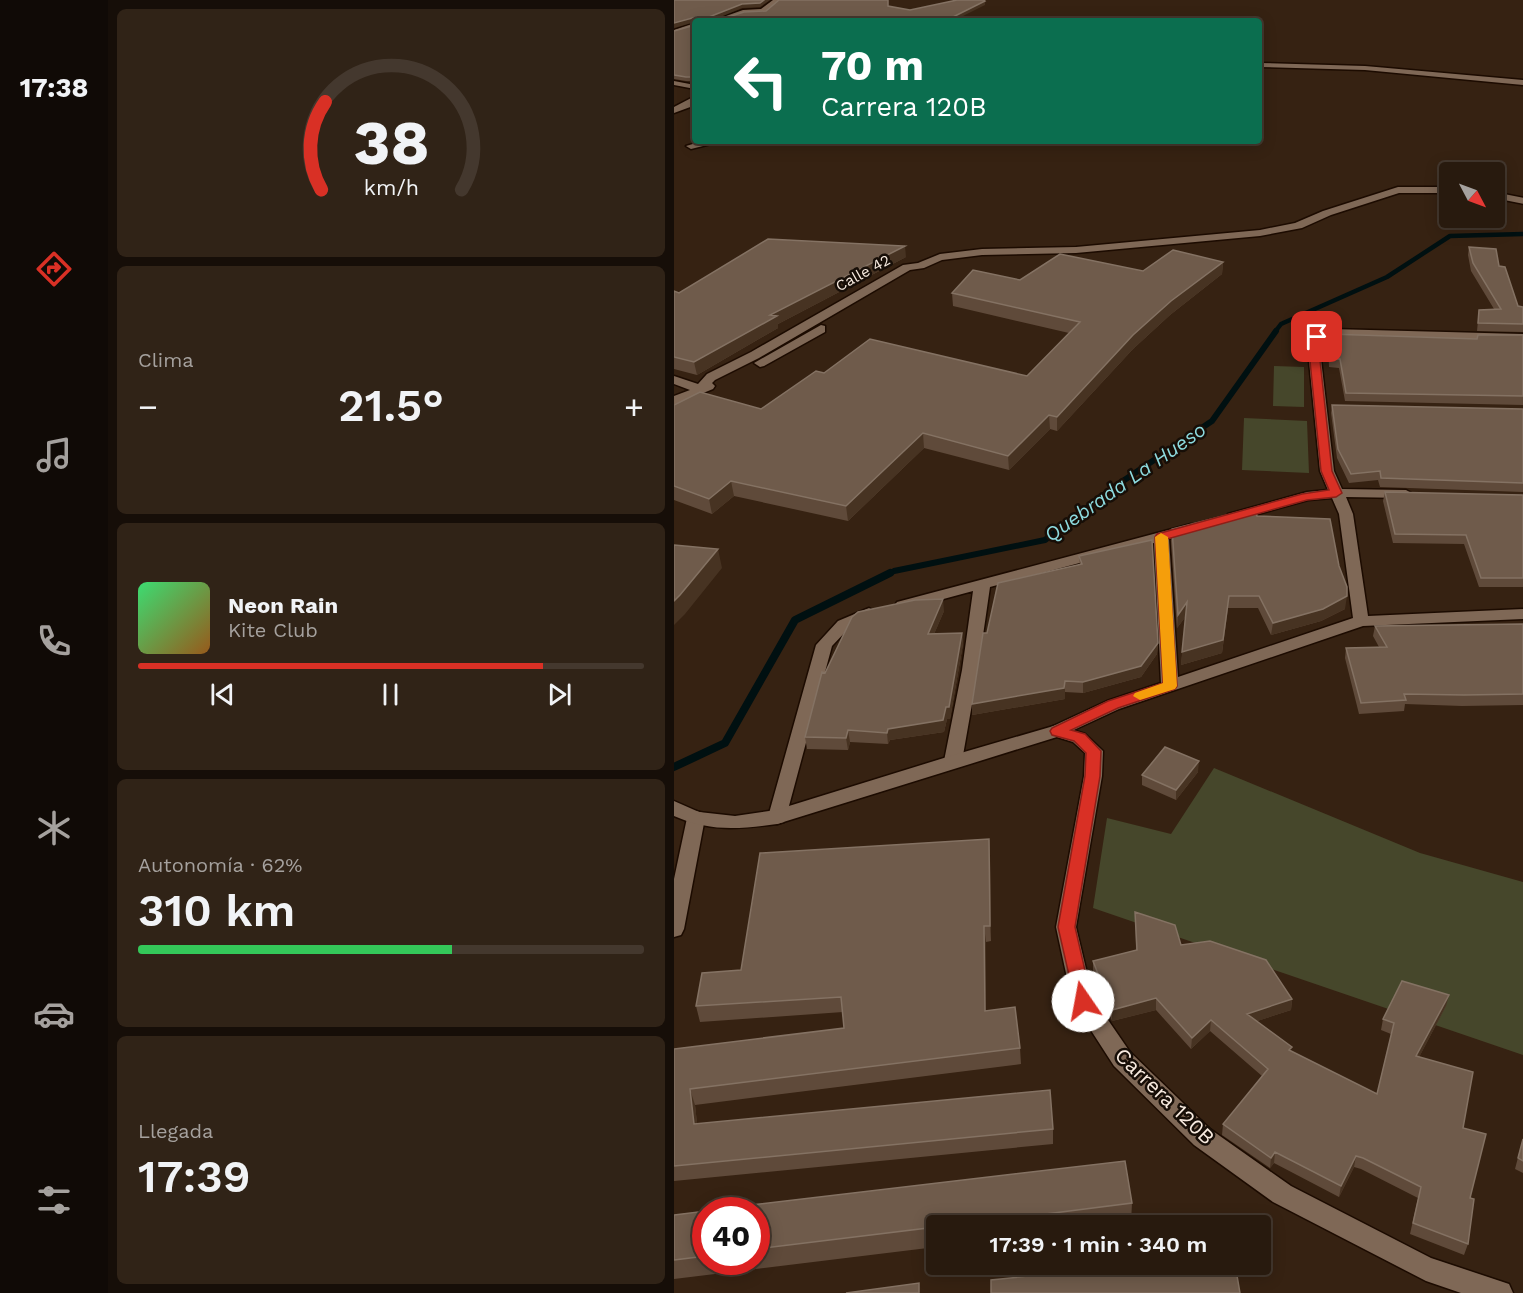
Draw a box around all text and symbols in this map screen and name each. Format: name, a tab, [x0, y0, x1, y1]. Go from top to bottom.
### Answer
text: 70 m	[821, 41, 924, 90]
icon: left	[722, 42, 800, 120]
text: 17:38	[20, 72, 88, 104]
text: Carrera 120B	[821, 91, 987, 123]
text: 38	[353, 106, 429, 179]
north arrow	[1439, 162, 1505, 228]
map controls	[1439, 162, 1505, 228]
text: km/h	[363, 175, 419, 200]
icon: directions	[33, 248, 75, 290]
street label: Calle 42	[833, 251, 893, 295]
pin	[1291, 311, 1342, 362]
icon: arrive	[1300, 320, 1333, 353]
text: Clima	[138, 348, 194, 372]
text: 21.5°	[338, 379, 444, 432]
text: −	[138, 387, 158, 426]
text: +	[624, 387, 644, 426]
water label: Quebrada La Hueso	[1040, 417, 1210, 547]
icon: music	[33, 434, 75, 476]
text: Neon Rain	[228, 593, 338, 618]
text: Kite Club	[228, 618, 318, 642]
icon: phone	[33, 620, 75, 662]
icon: previous	[206, 678, 239, 711]
icon: pause	[374, 678, 407, 711]
icon: next	[543, 678, 576, 711]
icon: climate	[33, 807, 75, 849]
text: Autonomía · 62%	[138, 853, 302, 877]
text: 310 km	[138, 884, 295, 937]
position arrow	[1051, 969, 1115, 1033]
icon: car	[33, 993, 75, 1035]
street label: Carrera 120B	[1110, 1042, 1220, 1150]
text: Llegada	[138, 1119, 213, 1143]
text: 17:39	[138, 1150, 251, 1203]
icon: filters	[33, 1179, 75, 1221]
speed limit sign: 40	[692, 1197, 770, 1275]
text: 17:39 · 1 min · 340 m	[990, 1232, 1207, 1257]

